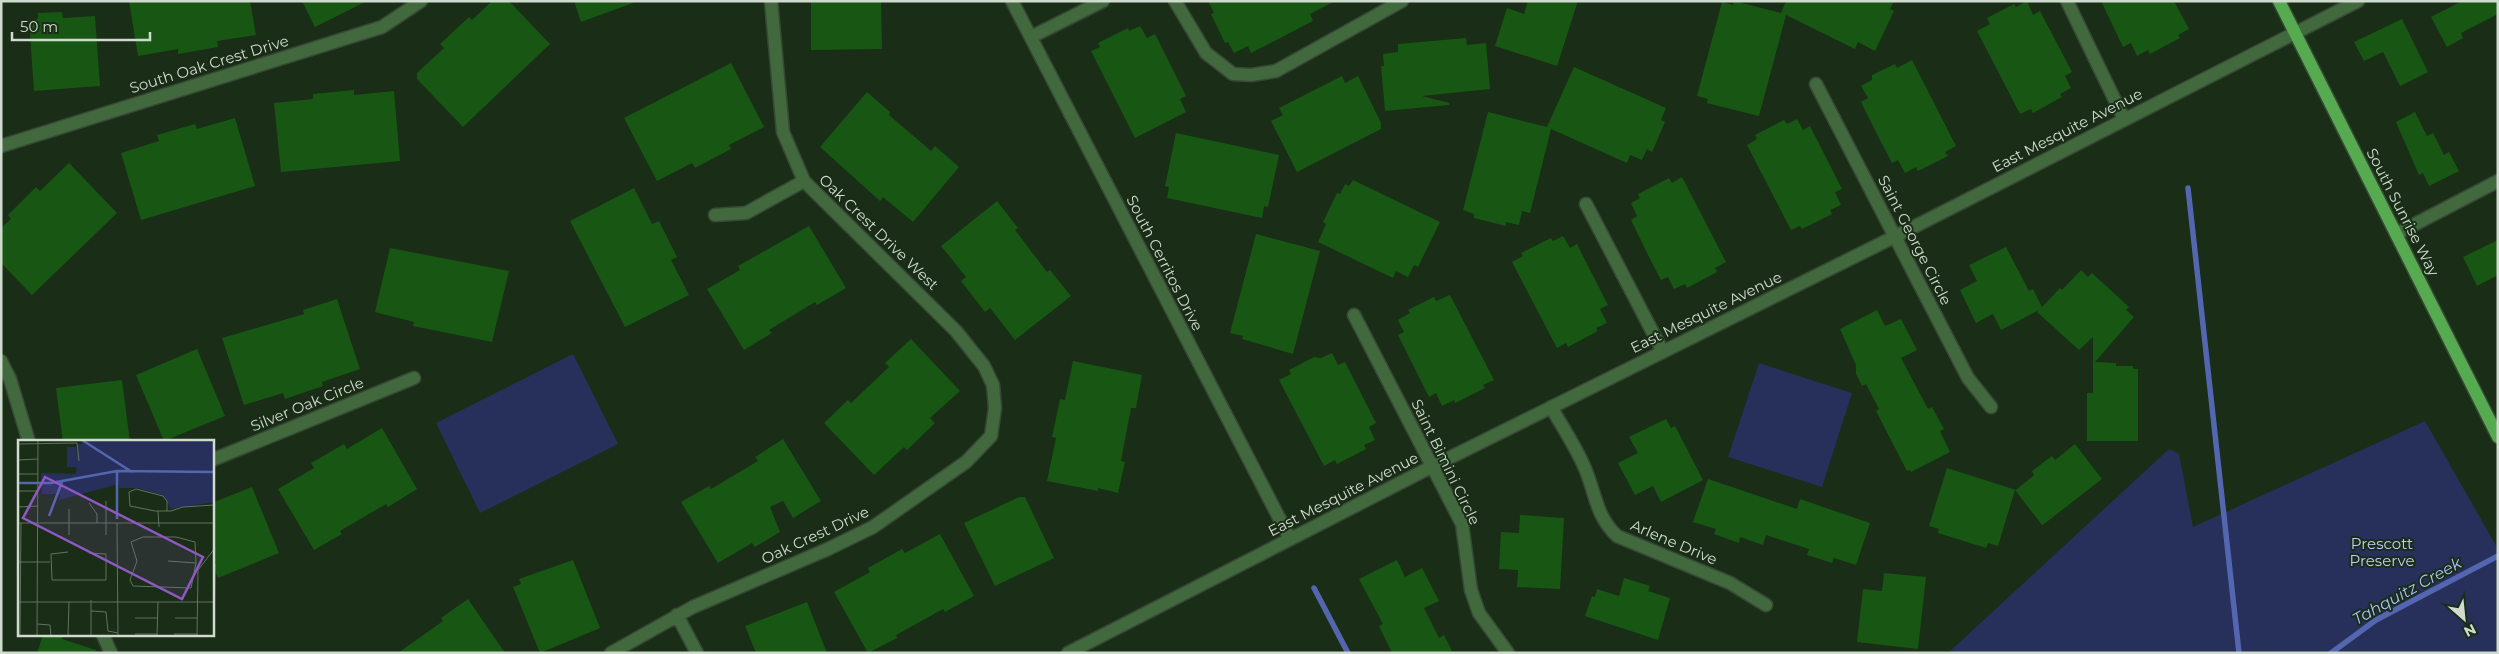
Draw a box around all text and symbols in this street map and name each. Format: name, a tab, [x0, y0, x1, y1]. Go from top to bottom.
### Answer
scale bar	[12, 10, 150, 42]
text: 50 m	[20, 17, 58, 36]
street label: South Oak Crest Drive	[127, 31, 291, 97]
street label: East Mesquite Avenue	[1989, 84, 2145, 176]
street label: South Sunrise Way	[2363, 145, 2444, 280]
street label: Oak Crest Drive West	[815, 170, 943, 294]
street label: Saint George Circle	[1874, 172, 1956, 308]
street label: South Cerritos Drive	[1123, 192, 1207, 334]
street label: East Mesquite Avenue	[1627, 267, 1785, 357]
street label: Silver Oak Circle	[248, 373, 366, 435]
street label: Saint Bimini Circle	[1407, 396, 1485, 528]
inset map	[18, 440, 214, 636]
street label: East Mesquite Avenue	[1265, 448, 1421, 540]
street label: Oak Crest Drive	[758, 502, 872, 568]
street label: Arlene Drive	[1628, 515, 1720, 569]
park label: Prescott Preserve	[2350, 534, 2414, 570]
water label: Tahquitz Creek	[2349, 553, 2466, 629]
north arrow	[2439, 594, 2489, 644]
text: N	[2461, 620, 2479, 641]

